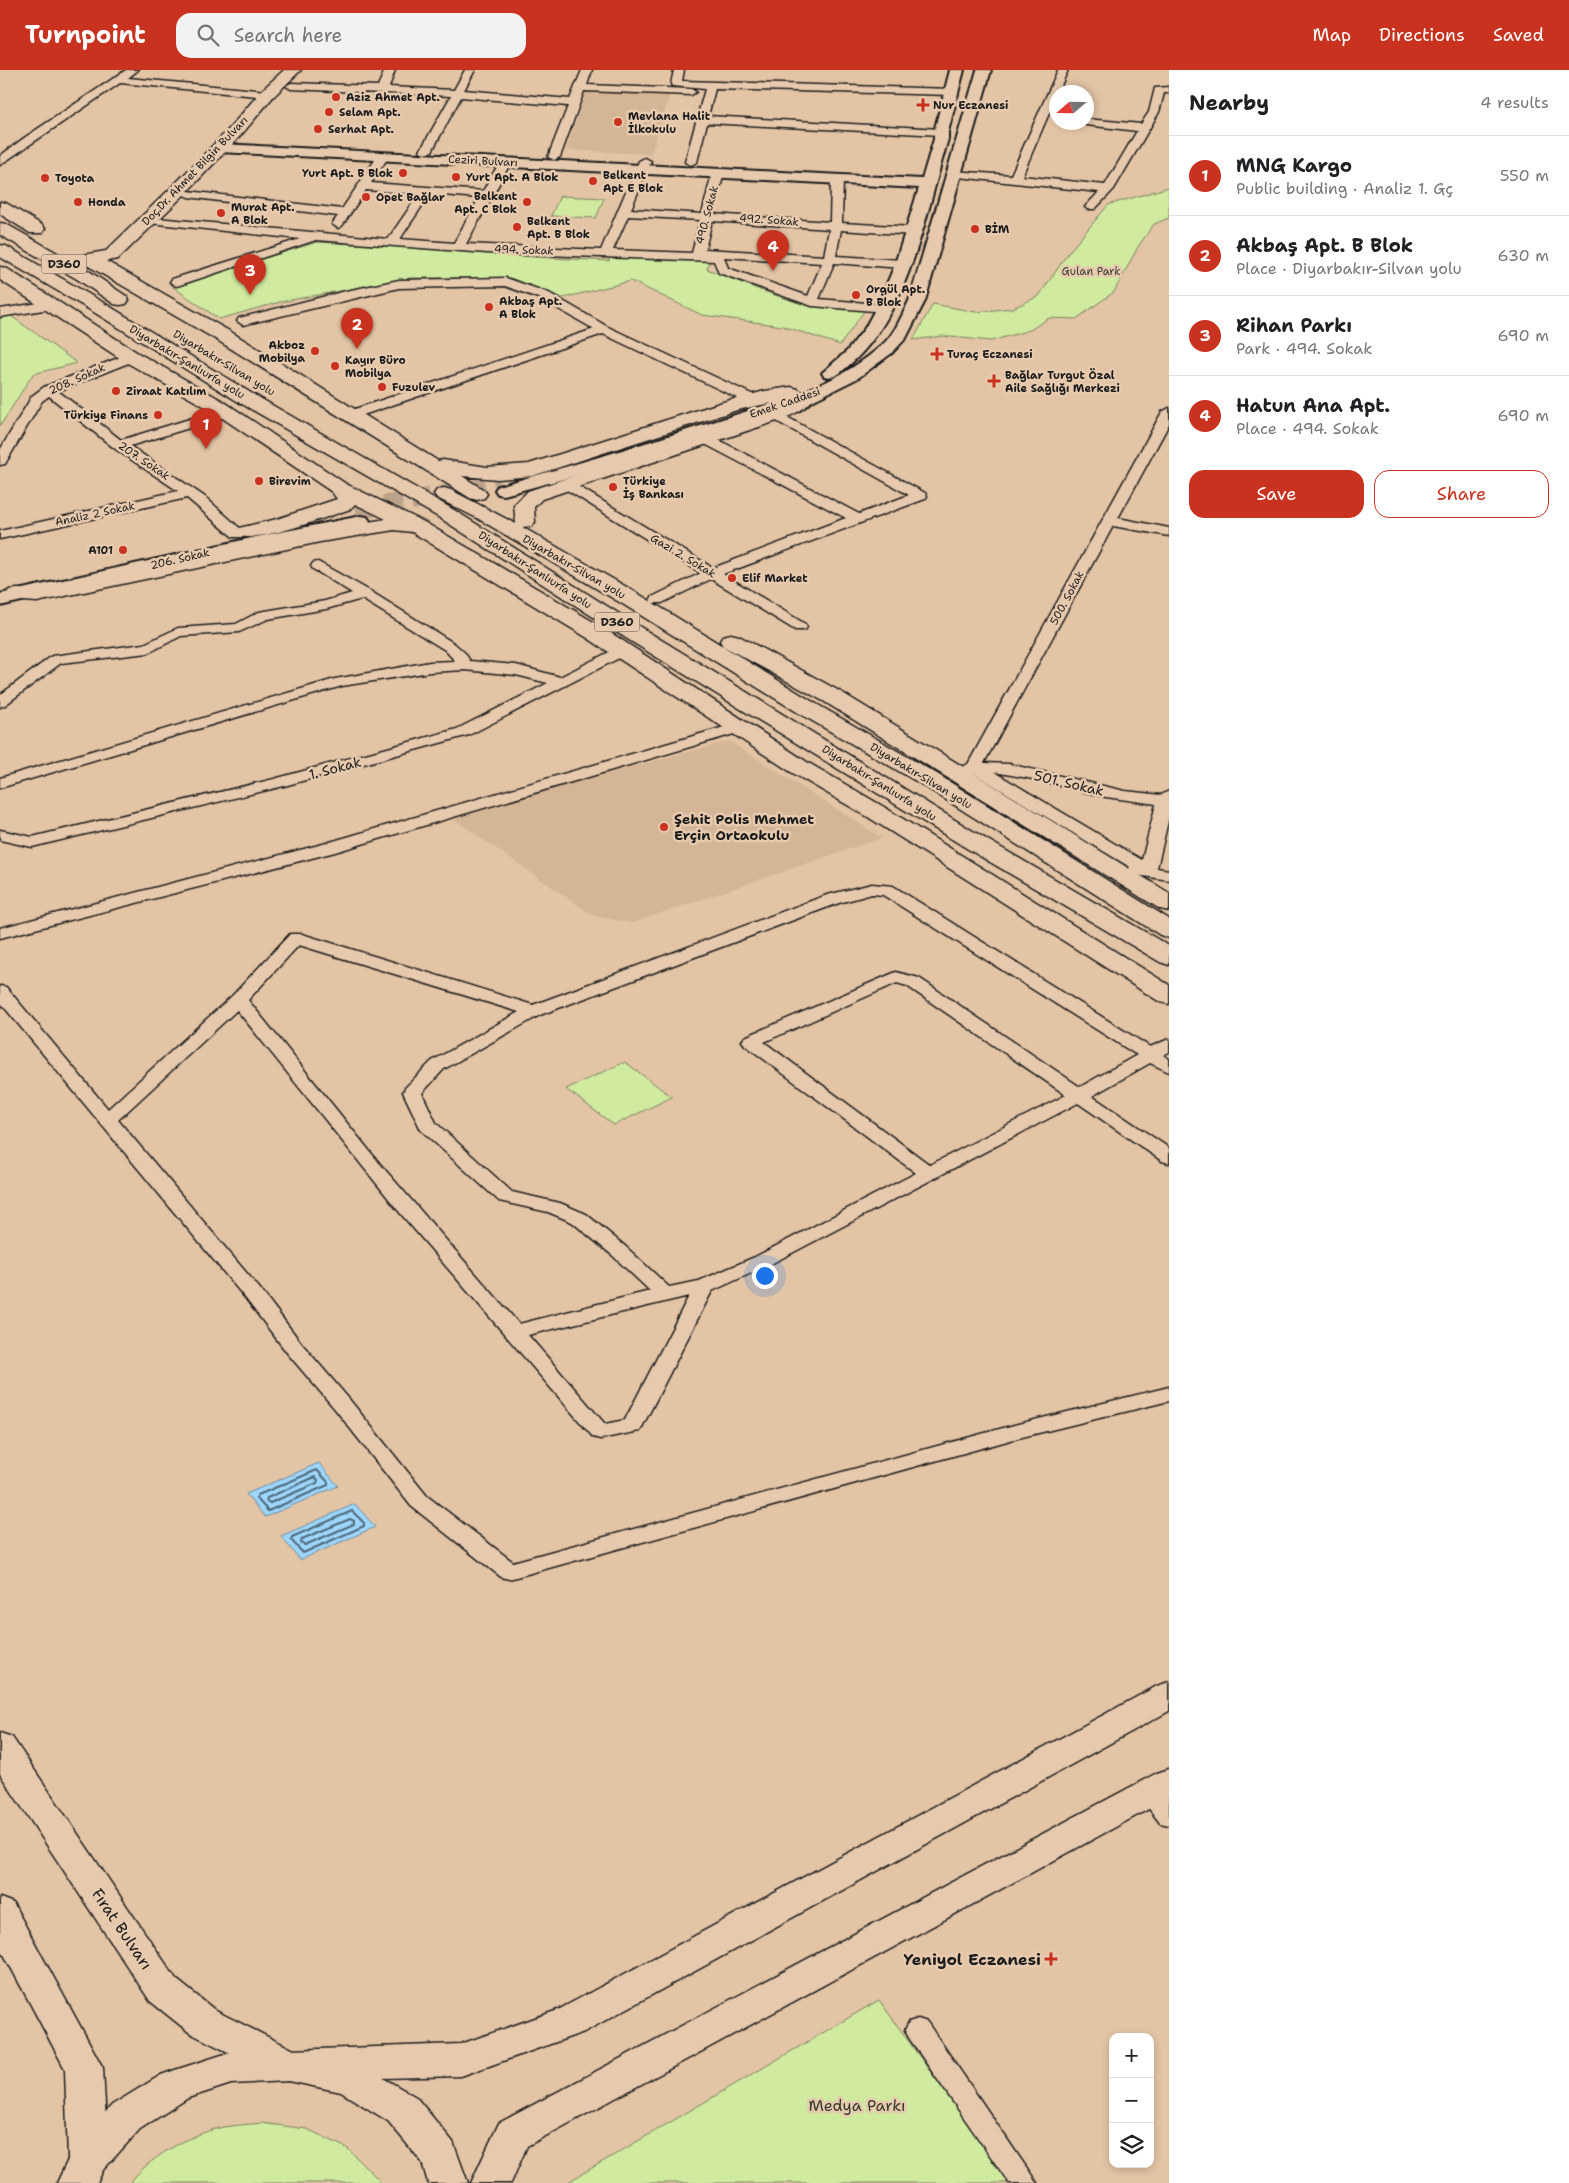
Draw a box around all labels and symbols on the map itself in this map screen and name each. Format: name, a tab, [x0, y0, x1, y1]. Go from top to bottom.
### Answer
north arrow	[1049, 85, 1094, 130]
place label: Aziz Ahmet Apt.	[346, 90, 440, 105]
marker: Aziz Ahmet Apt.	[330, 91, 342, 103]
place label: Nur Eczanesi	[933, 98, 1008, 113]
marker: Nur Eczanesi	[917, 99, 929, 111]
place label: Selam Apt.	[339, 105, 401, 120]
marker: Selam Apt.	[323, 106, 335, 118]
place label: Mevlana Halit İlkokulu	[628, 109, 711, 137]
street label: Doç.Dr. Ahmet Bilgin Bulvarı	[139, 113, 251, 229]
marker: Mevlana Halit İlkokulu	[612, 116, 624, 128]
place label: Serhat Apt.	[328, 122, 394, 137]
marker: Serhat Apt.	[312, 123, 324, 135]
street label: Ceziri Bulvarı	[448, 152, 518, 170]
place label: Yurt Apt. B Blok	[302, 166, 393, 181]
marker: Yurt Apt. B Blok	[397, 167, 409, 179]
place label: Belkent Apt E Blok	[603, 168, 663, 196]
place label: Yurt Apt. A Blok	[466, 170, 559, 185]
place label: Toyota	[55, 171, 95, 186]
marker: Yurt Apt. A Blok	[450, 171, 462, 183]
marker: Toyota	[39, 172, 51, 184]
marker: Belkent Apt E Blok	[587, 175, 599, 187]
street label: 490. Sokak	[692, 184, 722, 246]
place label: Belkent Apt. C Blok	[454, 189, 518, 217]
place label: Opet Bağlar	[376, 190, 445, 205]
marker: Opet Bağlar	[360, 191, 372, 203]
place label: Honda	[88, 195, 126, 210]
marker: Honda	[72, 196, 84, 208]
marker: Belkent Apt. C Blok	[521, 196, 533, 208]
place label: Murat Apt. A Blok	[231, 200, 295, 228]
marker: Murat Apt. A Blok	[215, 207, 227, 219]
street label: 492. Sokak	[739, 210, 799, 230]
place label: Belkent Apt. B Blok	[527, 214, 590, 242]
marker: Belkent Apt. B Blok	[511, 221, 523, 233]
place label: BİM	[985, 221, 1010, 237]
marker: BİM	[969, 223, 981, 235]
pin: 4	[757, 230, 789, 271]
street label: 494. Sokak	[494, 241, 554, 259]
road number: D360	[42, 254, 86, 273]
pin: 3	[234, 254, 266, 295]
park label: Gulan Park	[1062, 264, 1121, 279]
place label: Orgül Apt. B Blok	[866, 282, 925, 310]
marker: Orgül Apt. B Blok	[850, 289, 862, 301]
place label: Akbaş Apt. A Blok	[499, 294, 562, 322]
marker: Akbaş Apt. A Blok	[483, 301, 495, 313]
pin: 2	[341, 308, 373, 349]
street label: Diyarbakır-Şanlıurfa yolu	[126, 321, 248, 403]
street label: Diyarbakır-Silvan yolu	[170, 327, 278, 399]
place label: Akboz Mobilya	[259, 338, 305, 366]
marker: Akboz Mobilya	[309, 345, 321, 357]
place label: Turaç Eczanesi	[947, 347, 1033, 362]
marker: Turaç Eczanesi	[931, 348, 943, 360]
place label: Kayır Büro Mobilya	[345, 353, 406, 381]
street label: 208. Sokak	[46, 360, 108, 398]
marker: Kayır Büro Mobilya	[329, 360, 341, 372]
place label: Bağlar Turgut Özal Aile Sağlığı Merkezi	[1005, 368, 1120, 396]
marker: Bağlar Turgut Özal Aile Sağlığı Merkezi	[987, 374, 1001, 388]
place label: Fuzulev	[392, 380, 435, 395]
marker: Fuzulev	[376, 381, 388, 393]
place label: Ziraat Katılım	[126, 384, 206, 399]
street label: Emek Caddesi	[748, 384, 822, 422]
marker: Ziraat Katılım	[110, 385, 122, 397]
place label: Türkiye Finans	[64, 408, 148, 423]
pin: 1	[190, 408, 222, 449]
marker: Türkiye Finans	[152, 409, 164, 421]
street label: 207. Sokak	[115, 438, 173, 484]
place label: Birevim	[269, 474, 311, 489]
place label: Türkiye İş Bankası	[623, 474, 684, 502]
marker: Birevim	[253, 475, 265, 487]
marker: Türkiye İş Bankası	[607, 481, 619, 493]
street label: Analiz 2 Sokak	[54, 498, 136, 530]
street label: Diyarbakır-Şanlıurfa yolu	[475, 528, 595, 612]
street label: Diyarbakır-Silvan yolu	[520, 531, 628, 603]
street label: Gazi 2. Sokak	[648, 531, 718, 581]
place label: A101	[88, 543, 113, 558]
marker: A101	[117, 544, 129, 556]
street label: 206. Sokak	[149, 545, 211, 573]
street label: 500. Sokak	[1046, 568, 1088, 628]
place label: Elif Market	[742, 571, 808, 586]
marker: Elif Market	[726, 572, 738, 584]
road number: D360	[594, 612, 640, 632]
street label: Diyarbakır-Silvan yolu	[867, 740, 975, 812]
street label: Diyarbakır-Şanlıurfa yolu	[819, 742, 939, 824]
street label: 1. Sokak	[307, 752, 363, 784]
street label: 501. Sokak	[1032, 766, 1106, 800]
place label: Şehit Polis Mehmet Erçin Ortaokulu	[674, 810, 814, 844]
marker: Şehit Polis Mehmet Erçin Ortaokulu	[658, 821, 670, 833]
your location	[752, 1263, 778, 1289]
street label: Fırat Bulvarı	[87, 1884, 157, 1974]
place label: Yeniyol Eczanesi	[903, 1949, 1041, 1970]
marker: Yeniyol Eczanesi	[1045, 1953, 1057, 1965]
park label: Medya Parkı	[808, 2095, 906, 2116]

